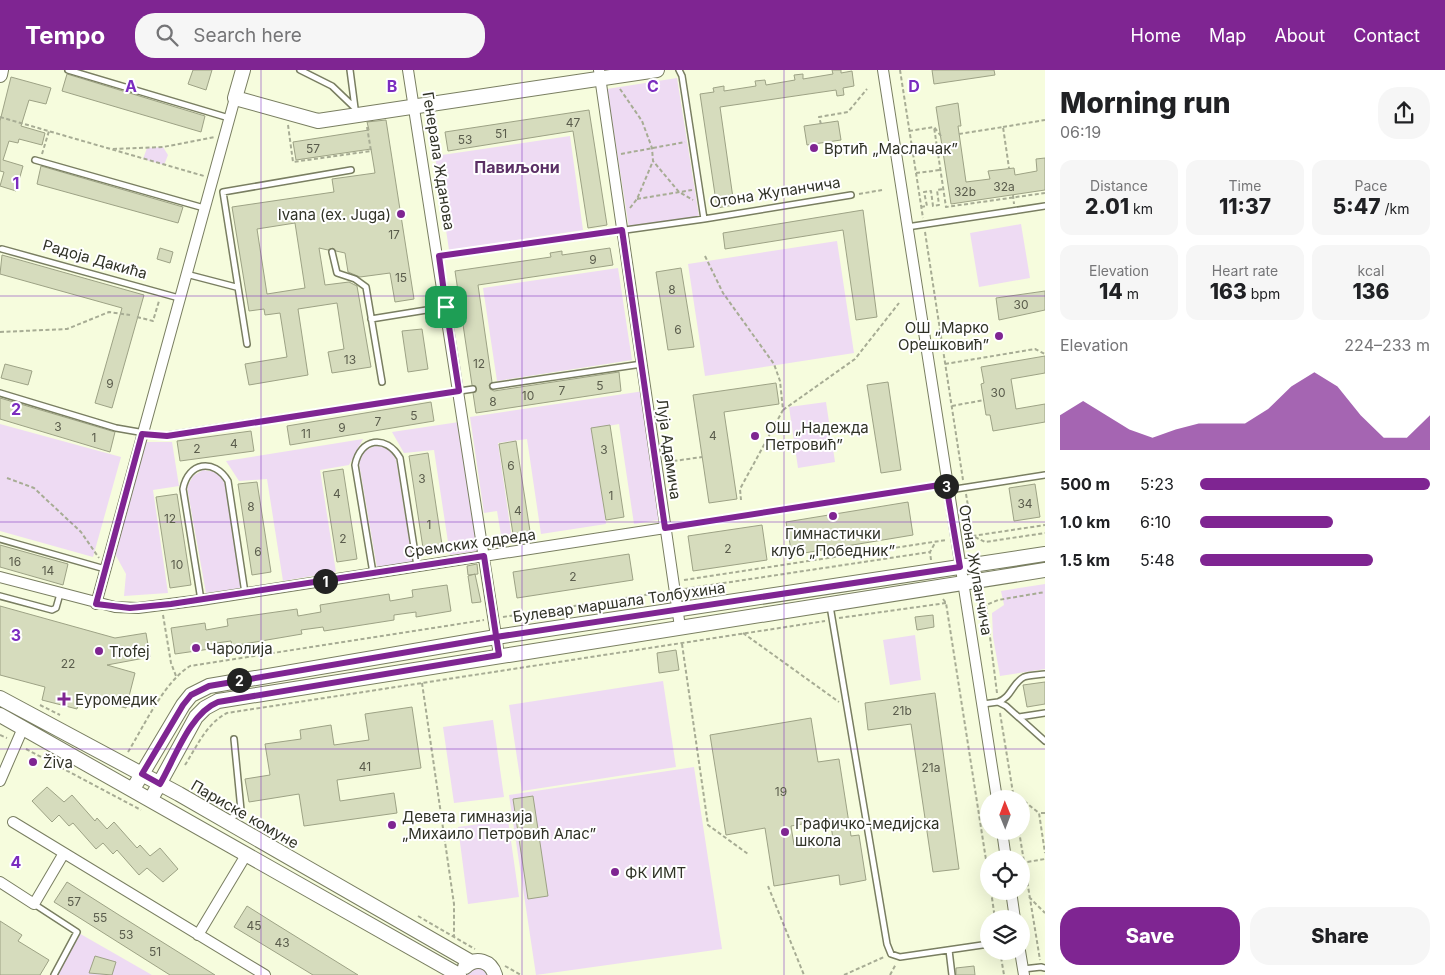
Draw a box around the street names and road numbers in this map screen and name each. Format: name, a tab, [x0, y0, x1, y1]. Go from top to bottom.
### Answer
street label: Генерала Жданова	[419, 90, 459, 232]
street label: Отона Жупанчича	[708, 172, 842, 212]
street label: Радоја Дакића	[41, 235, 149, 283]
street label: Луја Адамича	[653, 397, 685, 501]
street label: Отона Жупанчича	[955, 503, 997, 637]
street label: Сремских одреда	[403, 524, 537, 562]
street label: Булевар маршала Толбухина	[512, 578, 726, 626]
street label: Париске комуне	[188, 775, 302, 853]

